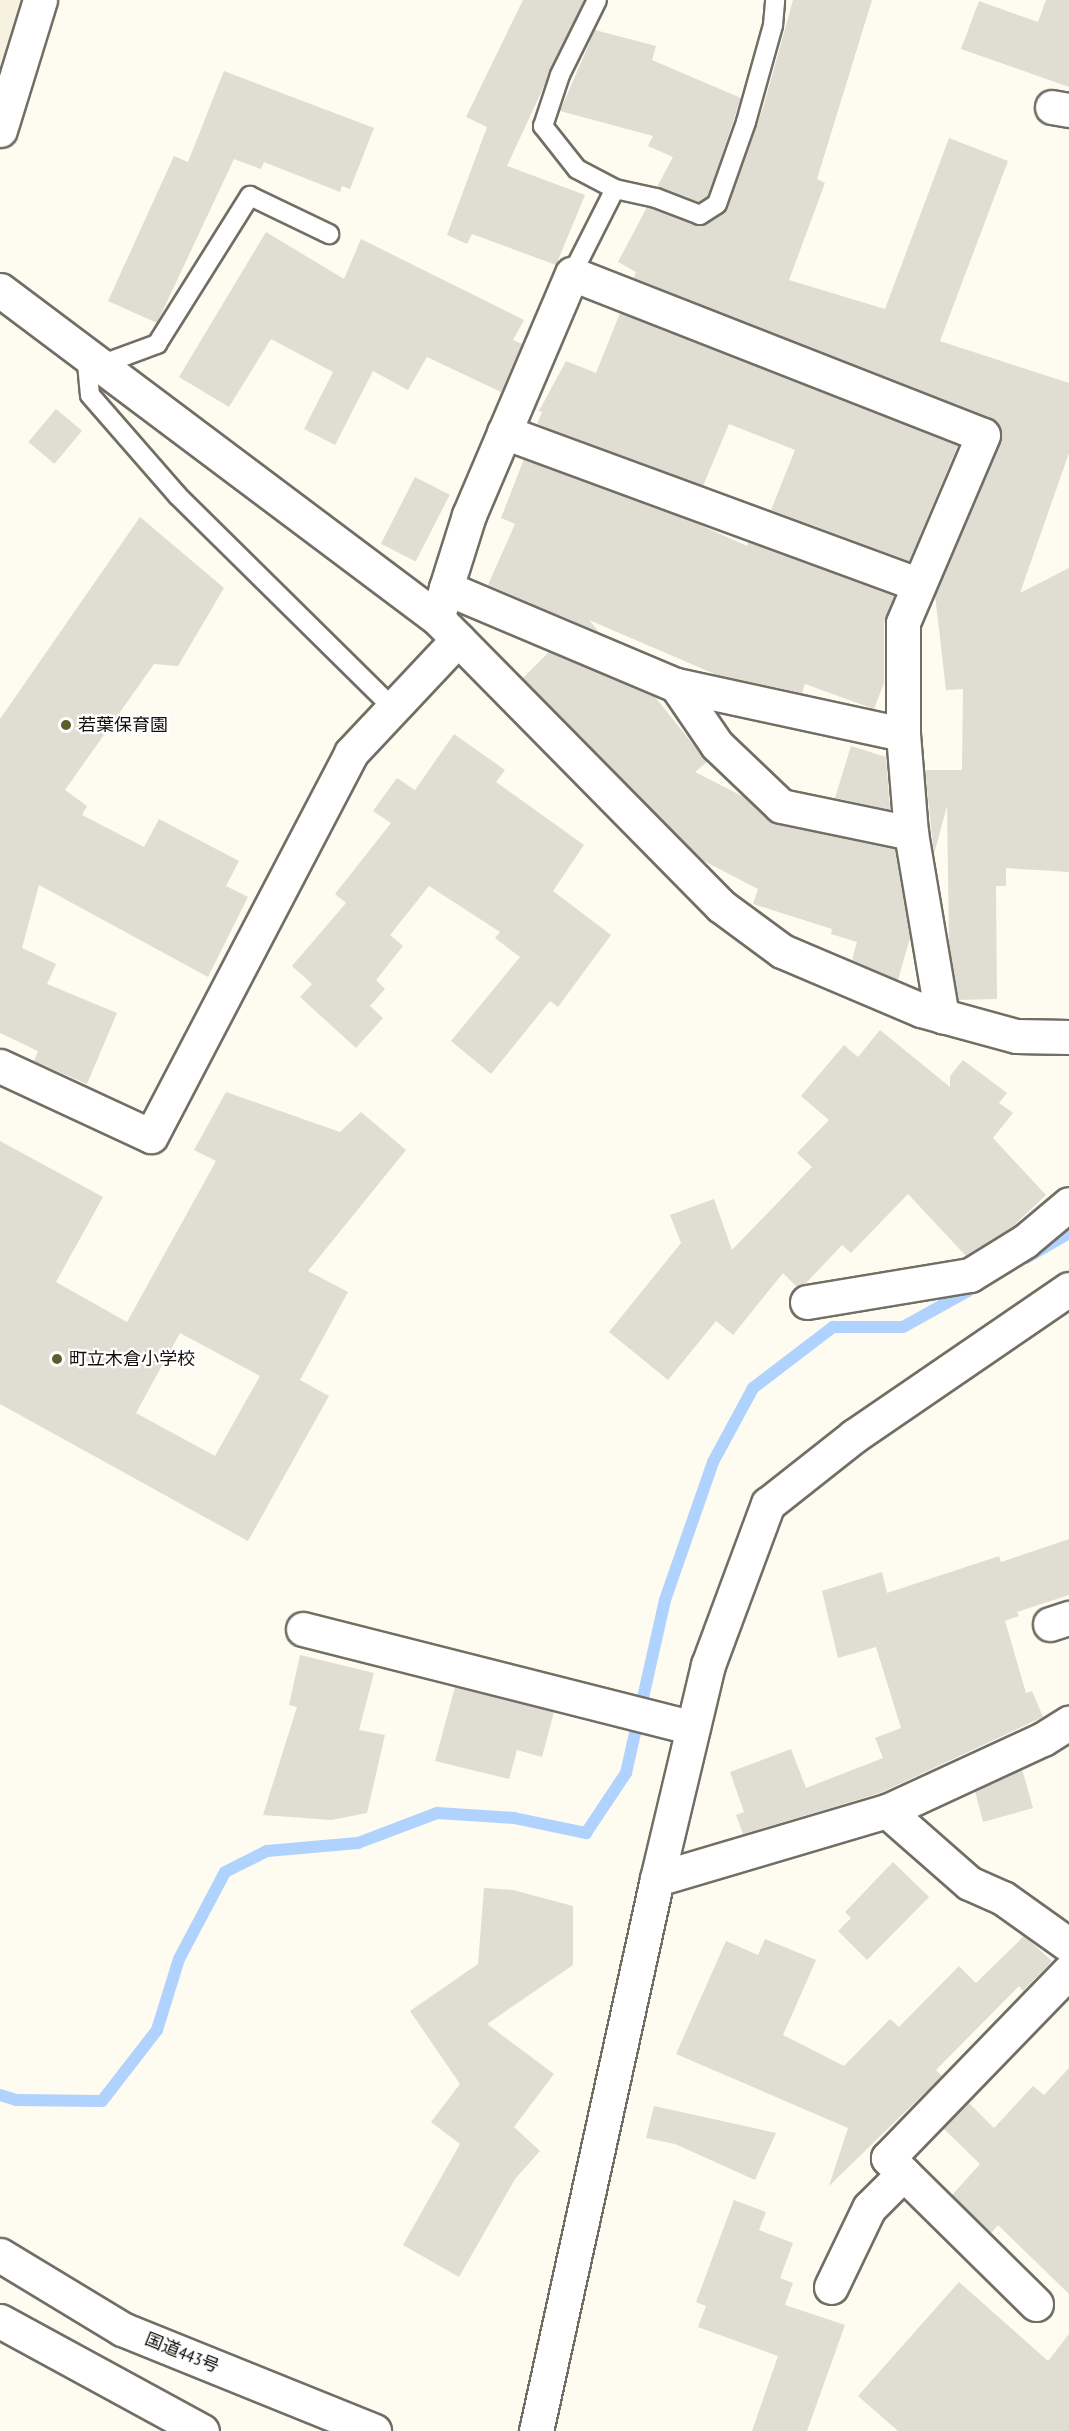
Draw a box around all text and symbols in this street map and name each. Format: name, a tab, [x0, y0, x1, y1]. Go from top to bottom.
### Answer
place label: 若葉保育園	[78, 714, 168, 736]
marker: 若葉保育園	[59, 718, 73, 732]
place label: 町立木倉小学校	[69, 1348, 195, 1370]
marker: 町立木倉小学校	[50, 1352, 64, 1366]
street label: 国道443号	[142, 2328, 222, 2378]

